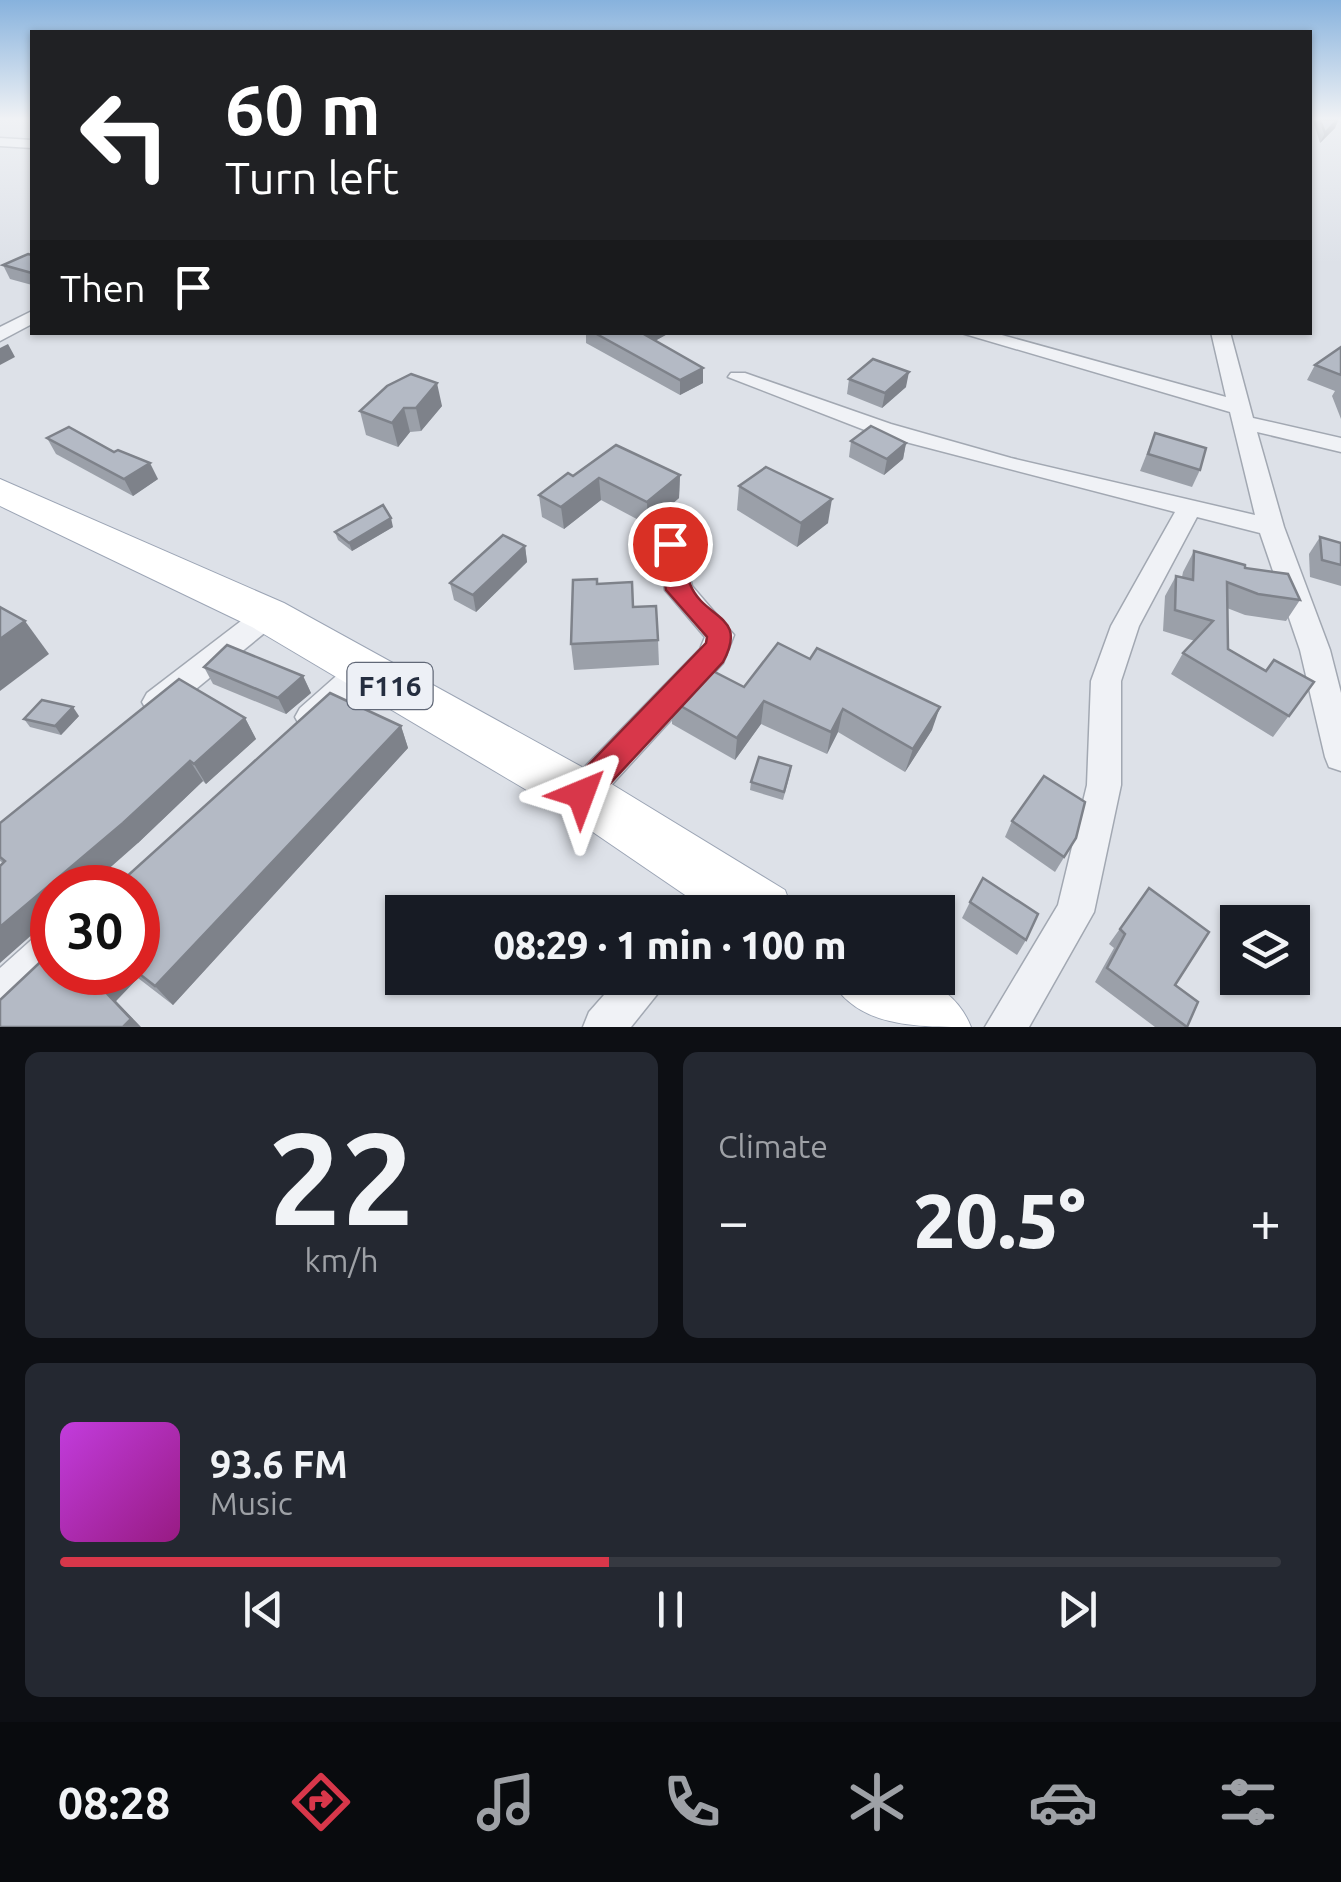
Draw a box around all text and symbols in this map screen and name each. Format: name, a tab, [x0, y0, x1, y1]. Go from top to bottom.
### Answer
icon: left	[60, 70, 190, 200]
text: 60 m	[225, 70, 381, 148]
text: Turn left	[225, 152, 399, 203]
icon: arrive	[166, 260, 221, 315]
text: Then	[60, 267, 146, 309]
pin	[628, 502, 713, 587]
icon: arrive	[643, 517, 698, 572]
road number: F116	[348, 663, 432, 709]
position arrow	[529, 742, 633, 846]
speed limit sign: 30	[30, 865, 160, 995]
map controls	[1220, 905, 1310, 995]
button: layers	[1220, 905, 1310, 995]
text: 08:29 · 1 min · 100 m	[493, 924, 847, 966]
text: 22	[268, 1104, 415, 1250]
text: Climate	[718, 1128, 828, 1164]
text: 20.5°	[913, 1178, 1086, 1262]
text: −	[718, 1190, 749, 1251]
text: +	[1250, 1190, 1281, 1251]
text: km/h	[305, 1242, 378, 1278]
text: 93.6 FM	[210, 1443, 348, 1485]
text: Music	[210, 1485, 293, 1521]
icon: previous	[236, 1582, 291, 1637]
icon: pause	[643, 1582, 698, 1637]
icon: next	[1050, 1582, 1105, 1637]
icon: directions	[286, 1767, 356, 1837]
icon: music	[471, 1767, 541, 1837]
icon: phone	[657, 1767, 727, 1837]
icon: climate	[842, 1767, 912, 1837]
icon: car	[1028, 1767, 1098, 1837]
icon: filters	[1213, 1767, 1283, 1837]
text: 08:28	[58, 1777, 170, 1828]

